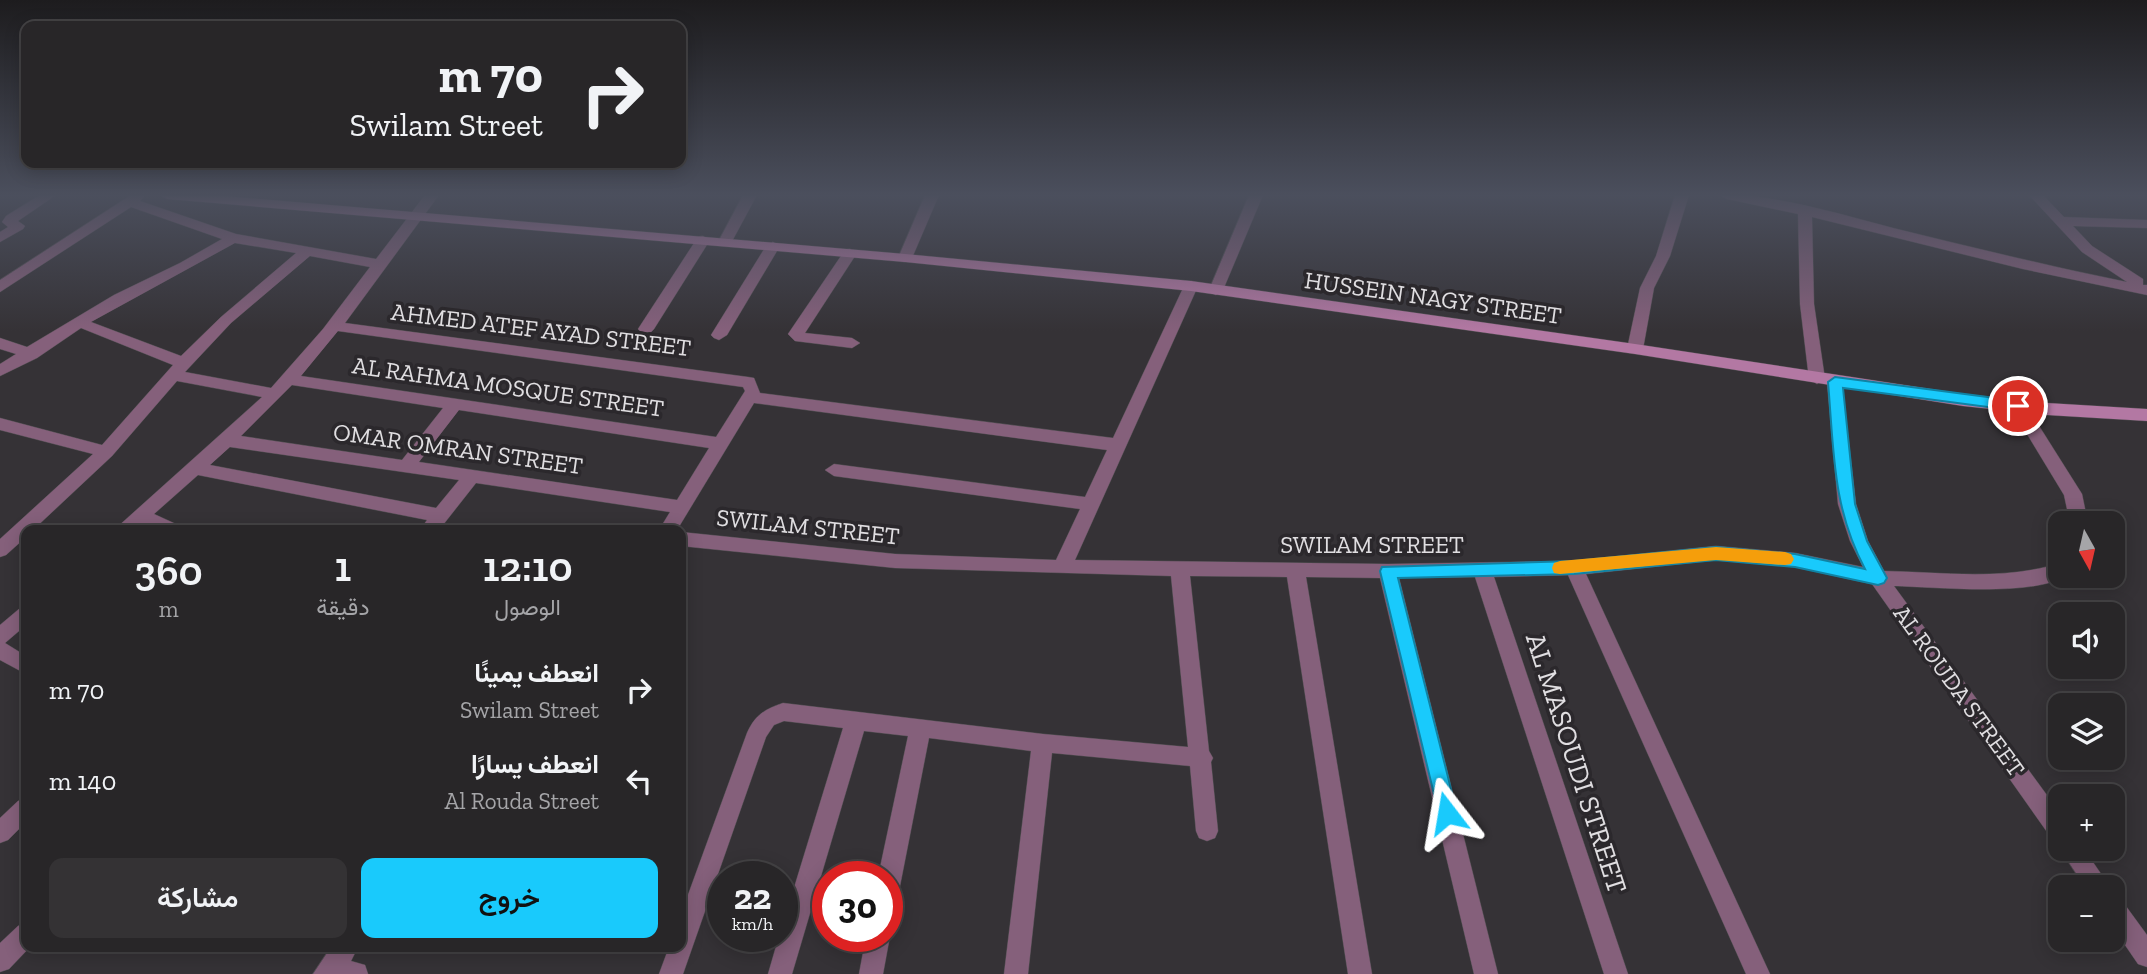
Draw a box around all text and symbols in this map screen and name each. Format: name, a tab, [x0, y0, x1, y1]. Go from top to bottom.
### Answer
text: 70 m	[438, 46, 543, 105]
icon: right	[567, 49, 658, 140]
text: Swilam Street	[349, 106, 543, 144]
street label: HUSSEIN NAGY STREET	[1303, 265, 1564, 330]
street label: AHMED ATEF AYAD STREET	[390, 297, 693, 362]
street label: AL RAHMA MOSQUE STREET	[350, 350, 666, 423]
pin	[1988, 376, 2048, 436]
icon: arrive	[1999, 387, 2037, 425]
street label: OMAR OMRAN STREET	[331, 417, 585, 480]
street label: SWILAM STREET	[715, 502, 901, 551]
north arrow	[2048, 511, 2124, 588]
map controls	[2048, 511, 2125, 952]
street label: SWILAM STREET	[1280, 530, 1464, 559]
text: 1	[334, 541, 351, 592]
text: 12:10	[483, 541, 573, 592]
text: 360	[134, 545, 203, 596]
text: دقيقة	[316, 593, 369, 621]
text: الوصول	[495, 593, 561, 621]
text: m	[159, 595, 179, 623]
street label: AL ROUDA STREET	[1888, 599, 2031, 782]
button: sound	[2048, 602, 2125, 679]
street label: AL MASOUDI STREET	[1519, 629, 1634, 897]
text: انعطف يمينًا	[474, 657, 599, 689]
icon: right	[620, 671, 658, 709]
text: 70 m	[49, 674, 105, 706]
button: layers	[2048, 693, 2125, 770]
text: Swilam Street	[460, 696, 599, 724]
text: انعطف يسارًا	[471, 748, 599, 780]
icon: left	[620, 762, 658, 800]
text: 140 m	[49, 765, 116, 797]
position arrow	[1410, 776, 1484, 850]
button: +	[2048, 784, 2125, 861]
text: Al Rouda Street	[445, 787, 599, 815]
button: مشاركة	[49, 858, 347, 938]
button: خروج	[361, 858, 658, 938]
speed limit sign: 30	[812, 861, 903, 952]
button: −	[2048, 875, 2125, 952]
text: 22	[734, 876, 771, 918]
text: km/h	[732, 913, 773, 935]

